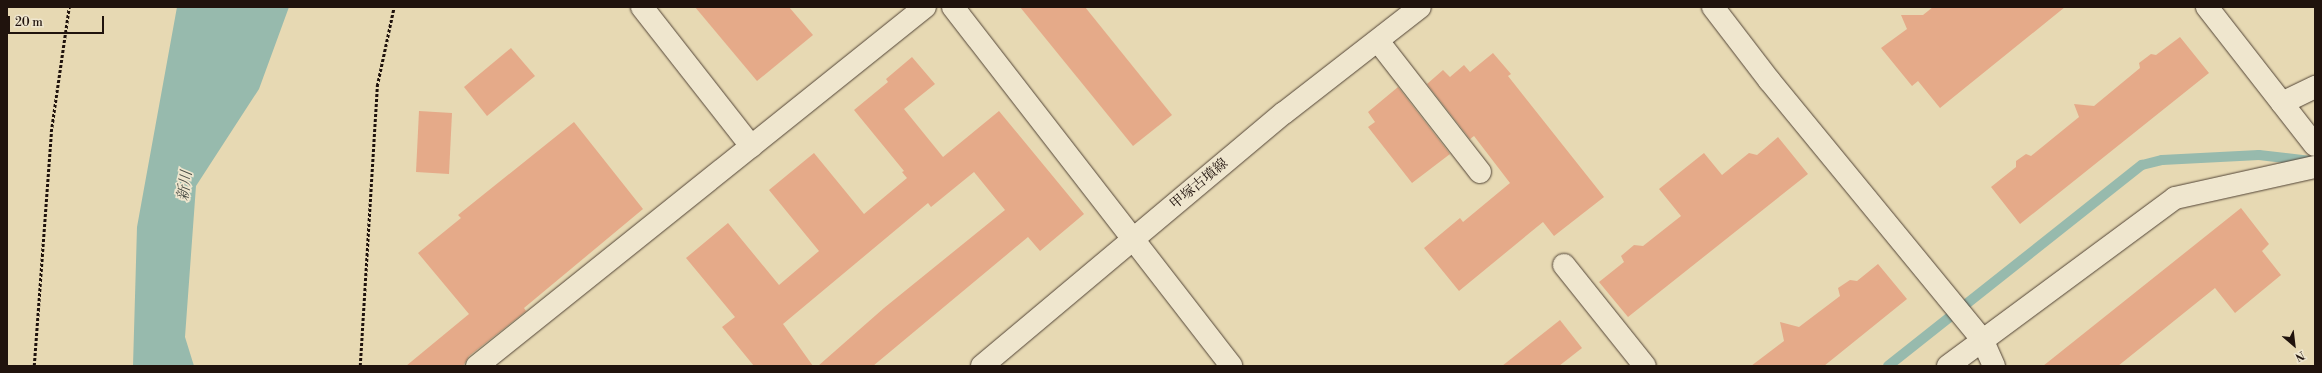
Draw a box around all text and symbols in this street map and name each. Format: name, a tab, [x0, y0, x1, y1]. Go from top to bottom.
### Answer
scale bar	[10, 8, 106, 34]
text: 20 m	[15, 15, 43, 30]
street label: 甲塚古墳線	[1167, 155, 1231, 213]
water label: 新川	[174, 170, 196, 202]
north arrow	[2274, 325, 2314, 365]
text: N	[2293, 347, 2307, 364]

